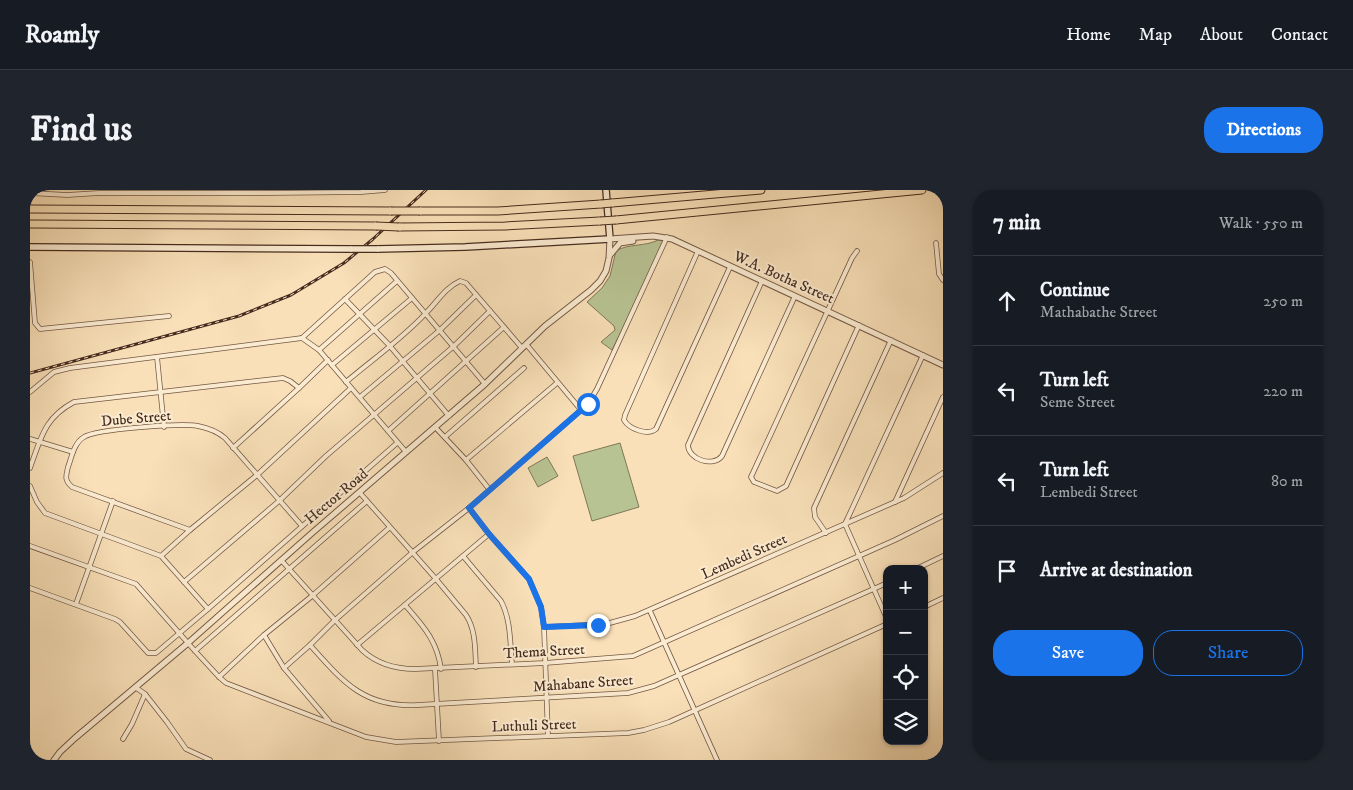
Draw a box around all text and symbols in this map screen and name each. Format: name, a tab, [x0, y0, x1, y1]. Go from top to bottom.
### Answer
text: Roamly	[25, 20, 99, 50]
text: Home	[1066, 24, 1111, 46]
text: Map	[1139, 24, 1172, 46]
text: About	[1200, 24, 1243, 46]
text: Contact	[1271, 24, 1328, 46]
button: Directions	[1204, 107, 1323, 153]
text: Find us	[30, 108, 132, 152]
text: 7 min	[993, 210, 1041, 236]
text: Walk · 550 m	[1219, 213, 1303, 233]
street label: W.A. Botha Street	[730, 246, 837, 308]
text: Continue	[1040, 279, 1110, 302]
icon: ahead	[993, 287, 1021, 315]
text: 250 m	[1263, 291, 1303, 311]
text: Mathabathe Street	[1040, 302, 1157, 322]
text: Turn left	[1040, 369, 1109, 392]
icon: left	[993, 377, 1021, 405]
text: 220 m	[1263, 381, 1303, 401]
text: Seme Street	[1040, 392, 1115, 412]
route start	[577, 393, 600, 416]
street label: Dube Street	[100, 406, 172, 431]
text: Turn left	[1040, 459, 1109, 482]
street label: Hector Road	[301, 464, 372, 528]
icon: left	[993, 467, 1021, 495]
text: 80 m	[1271, 471, 1303, 491]
text: Lembedi Street	[1040, 482, 1138, 502]
street label: Lembedi Street	[699, 529, 790, 584]
icon: arrive	[993, 557, 1021, 585]
text: Arrive at destination	[1040, 559, 1192, 582]
map controls	[883, 565, 928, 745]
button: +	[883, 565, 928, 610]
button: −	[883, 610, 928, 655]
route end	[587, 614, 610, 637]
button: Save	[993, 630, 1143, 676]
button: Share	[1153, 630, 1303, 676]
street label: Thema Street	[503, 640, 586, 663]
button: locate	[883, 655, 928, 700]
street label: Mahabane Street	[532, 671, 634, 696]
button: layers	[883, 700, 928, 745]
street label: Luthuli Street	[491, 715, 577, 736]

